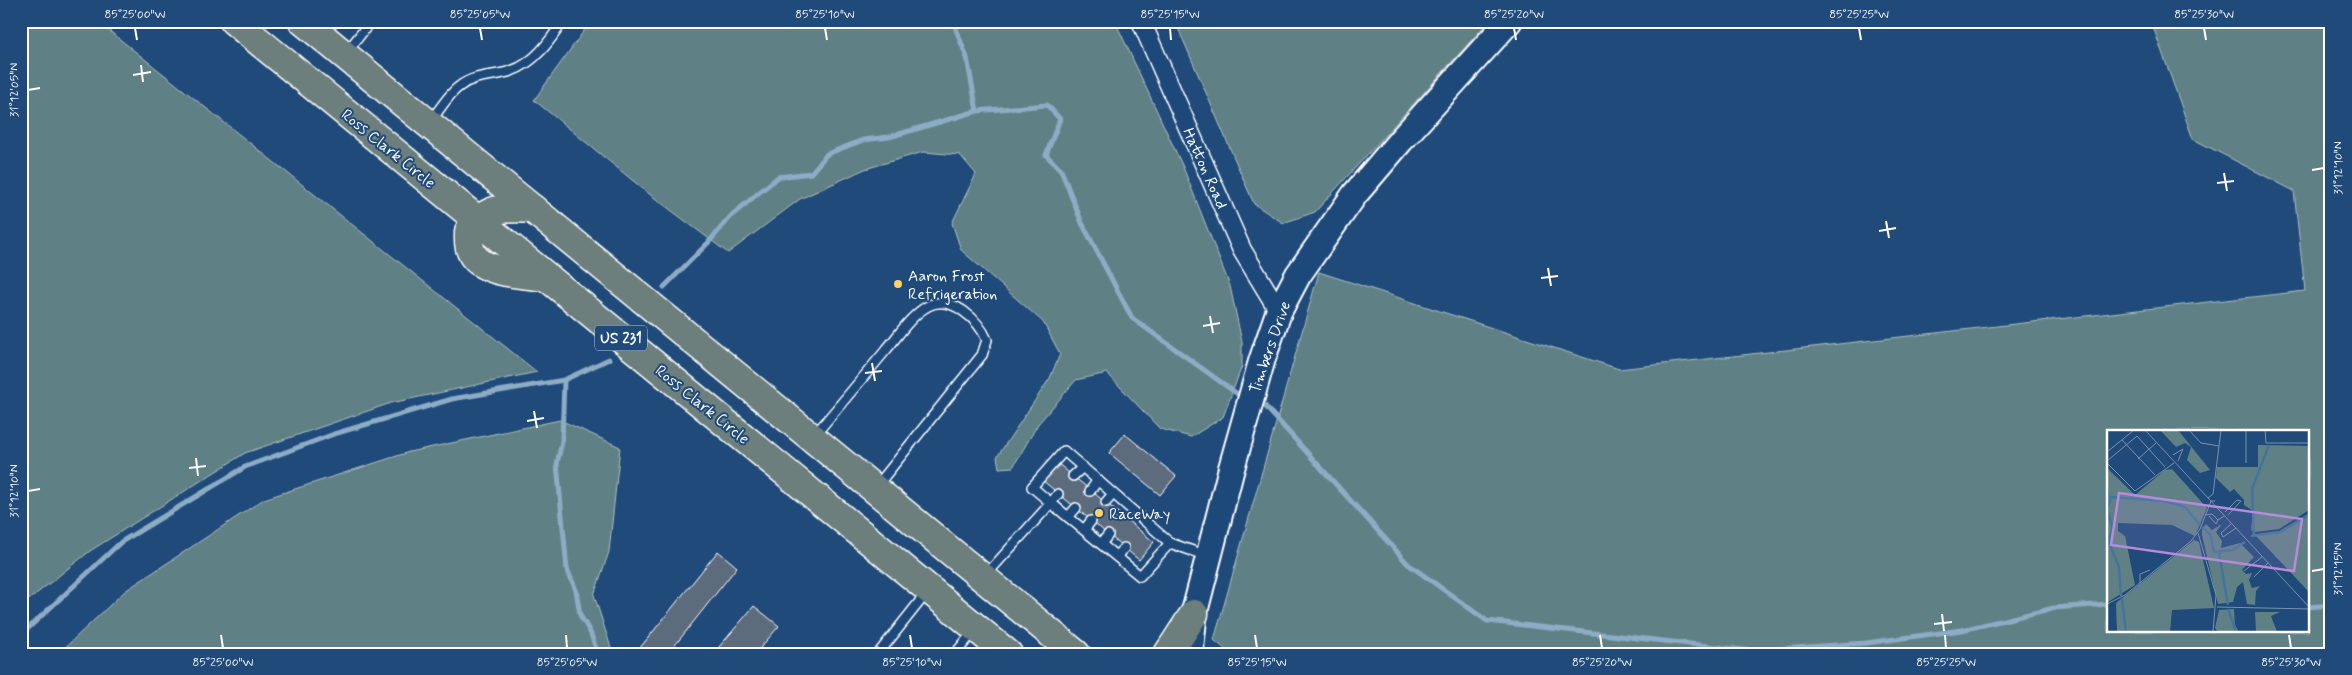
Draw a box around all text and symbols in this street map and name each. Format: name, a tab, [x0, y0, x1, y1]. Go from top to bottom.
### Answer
text: 85°25'00"W	[105, 7, 166, 23]
text: 85°25'05"W	[450, 7, 510, 23]
text: 85°25'10"W	[795, 7, 855, 23]
text: 85°25'15"W	[1140, 7, 1200, 23]
text: 85°25'20"W	[1484, 7, 1544, 23]
text: 85°25'25"W	[1829, 7, 1889, 23]
text: 85°25'30"W	[2174, 7, 2234, 23]
text: 31°12'05"N	[7, 63, 23, 117]
street label: Ross Clark Circle	[337, 105, 440, 194]
street label: Hatton Road	[1177, 125, 1232, 213]
text: 31°12'10"N	[2331, 141, 2347, 195]
place label: Aaron Frost Refrigeration	[908, 266, 997, 305]
marker: Aaron Frost Refrigeration	[892, 278, 904, 290]
street label: Timbers Drive	[1245, 298, 1296, 397]
road number: US 231	[595, 326, 647, 350]
street label: Ross Clark Circle	[651, 361, 754, 450]
inset map	[2107, 430, 2310, 632]
text: 31°12'10"N	[7, 464, 23, 518]
place label: RaceWay	[1109, 504, 1170, 525]
marker: RaceWay	[1093, 507, 1105, 519]
text: 31°12'15"N	[2331, 542, 2347, 596]
text: 85°25'00"W	[193, 655, 254, 671]
text: 85°25'05"W	[537, 655, 597, 671]
text: 85°25'10"W	[882, 655, 942, 671]
text: 85°25'15"W	[1227, 655, 1287, 671]
text: 85°25'20"W	[1572, 655, 1632, 671]
text: 85°25'25"W	[1916, 655, 1976, 671]
text: 85°25'30"W	[2261, 655, 2321, 671]

